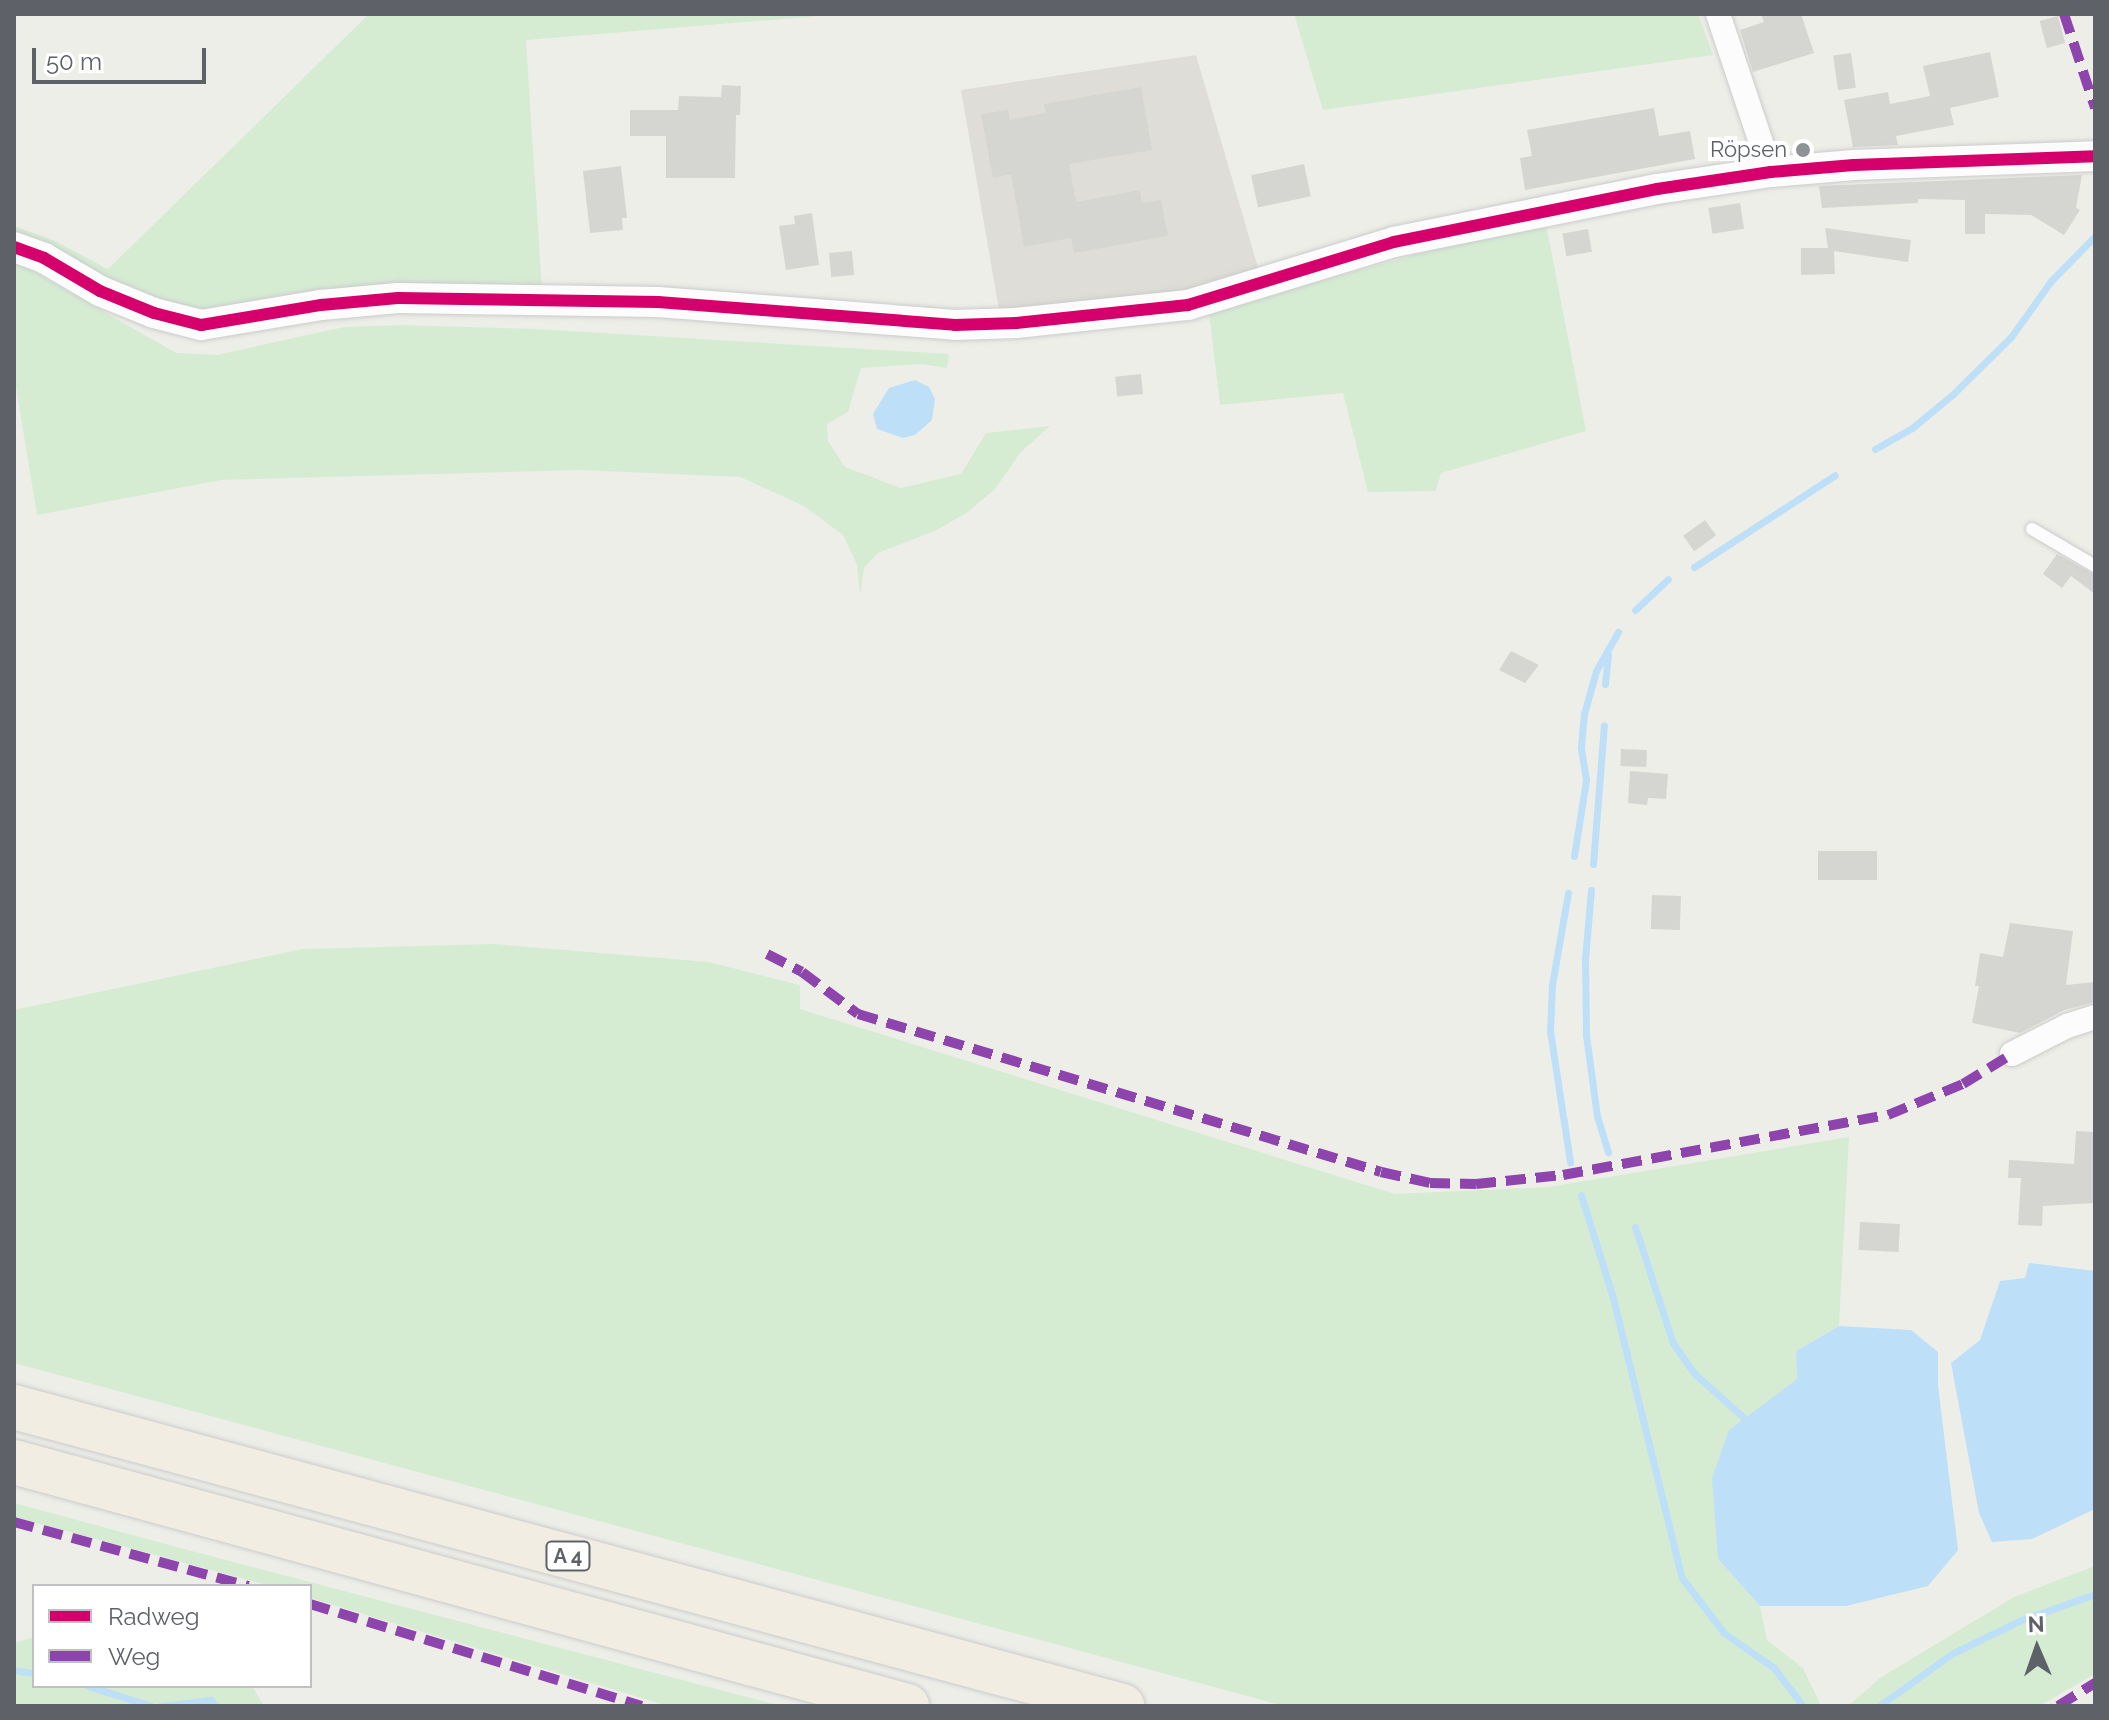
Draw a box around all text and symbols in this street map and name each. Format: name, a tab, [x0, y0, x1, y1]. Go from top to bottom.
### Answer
scale bar	[36, 32, 210, 82]
text: 50 m	[46, 47, 102, 76]
place label: Röpsen	[1710, 137, 1787, 163]
marker: Röpsen	[1794, 141, 1812, 159]
road number: A 4	[544, 1540, 592, 1572]
legend	[32, 1584, 312, 1688]
text: Radweg	[108, 1602, 200, 1631]
north arrow	[1997, 1608, 2077, 1688]
text: N	[2027, 1611, 2045, 1637]
text: Weg	[108, 1642, 160, 1671]

